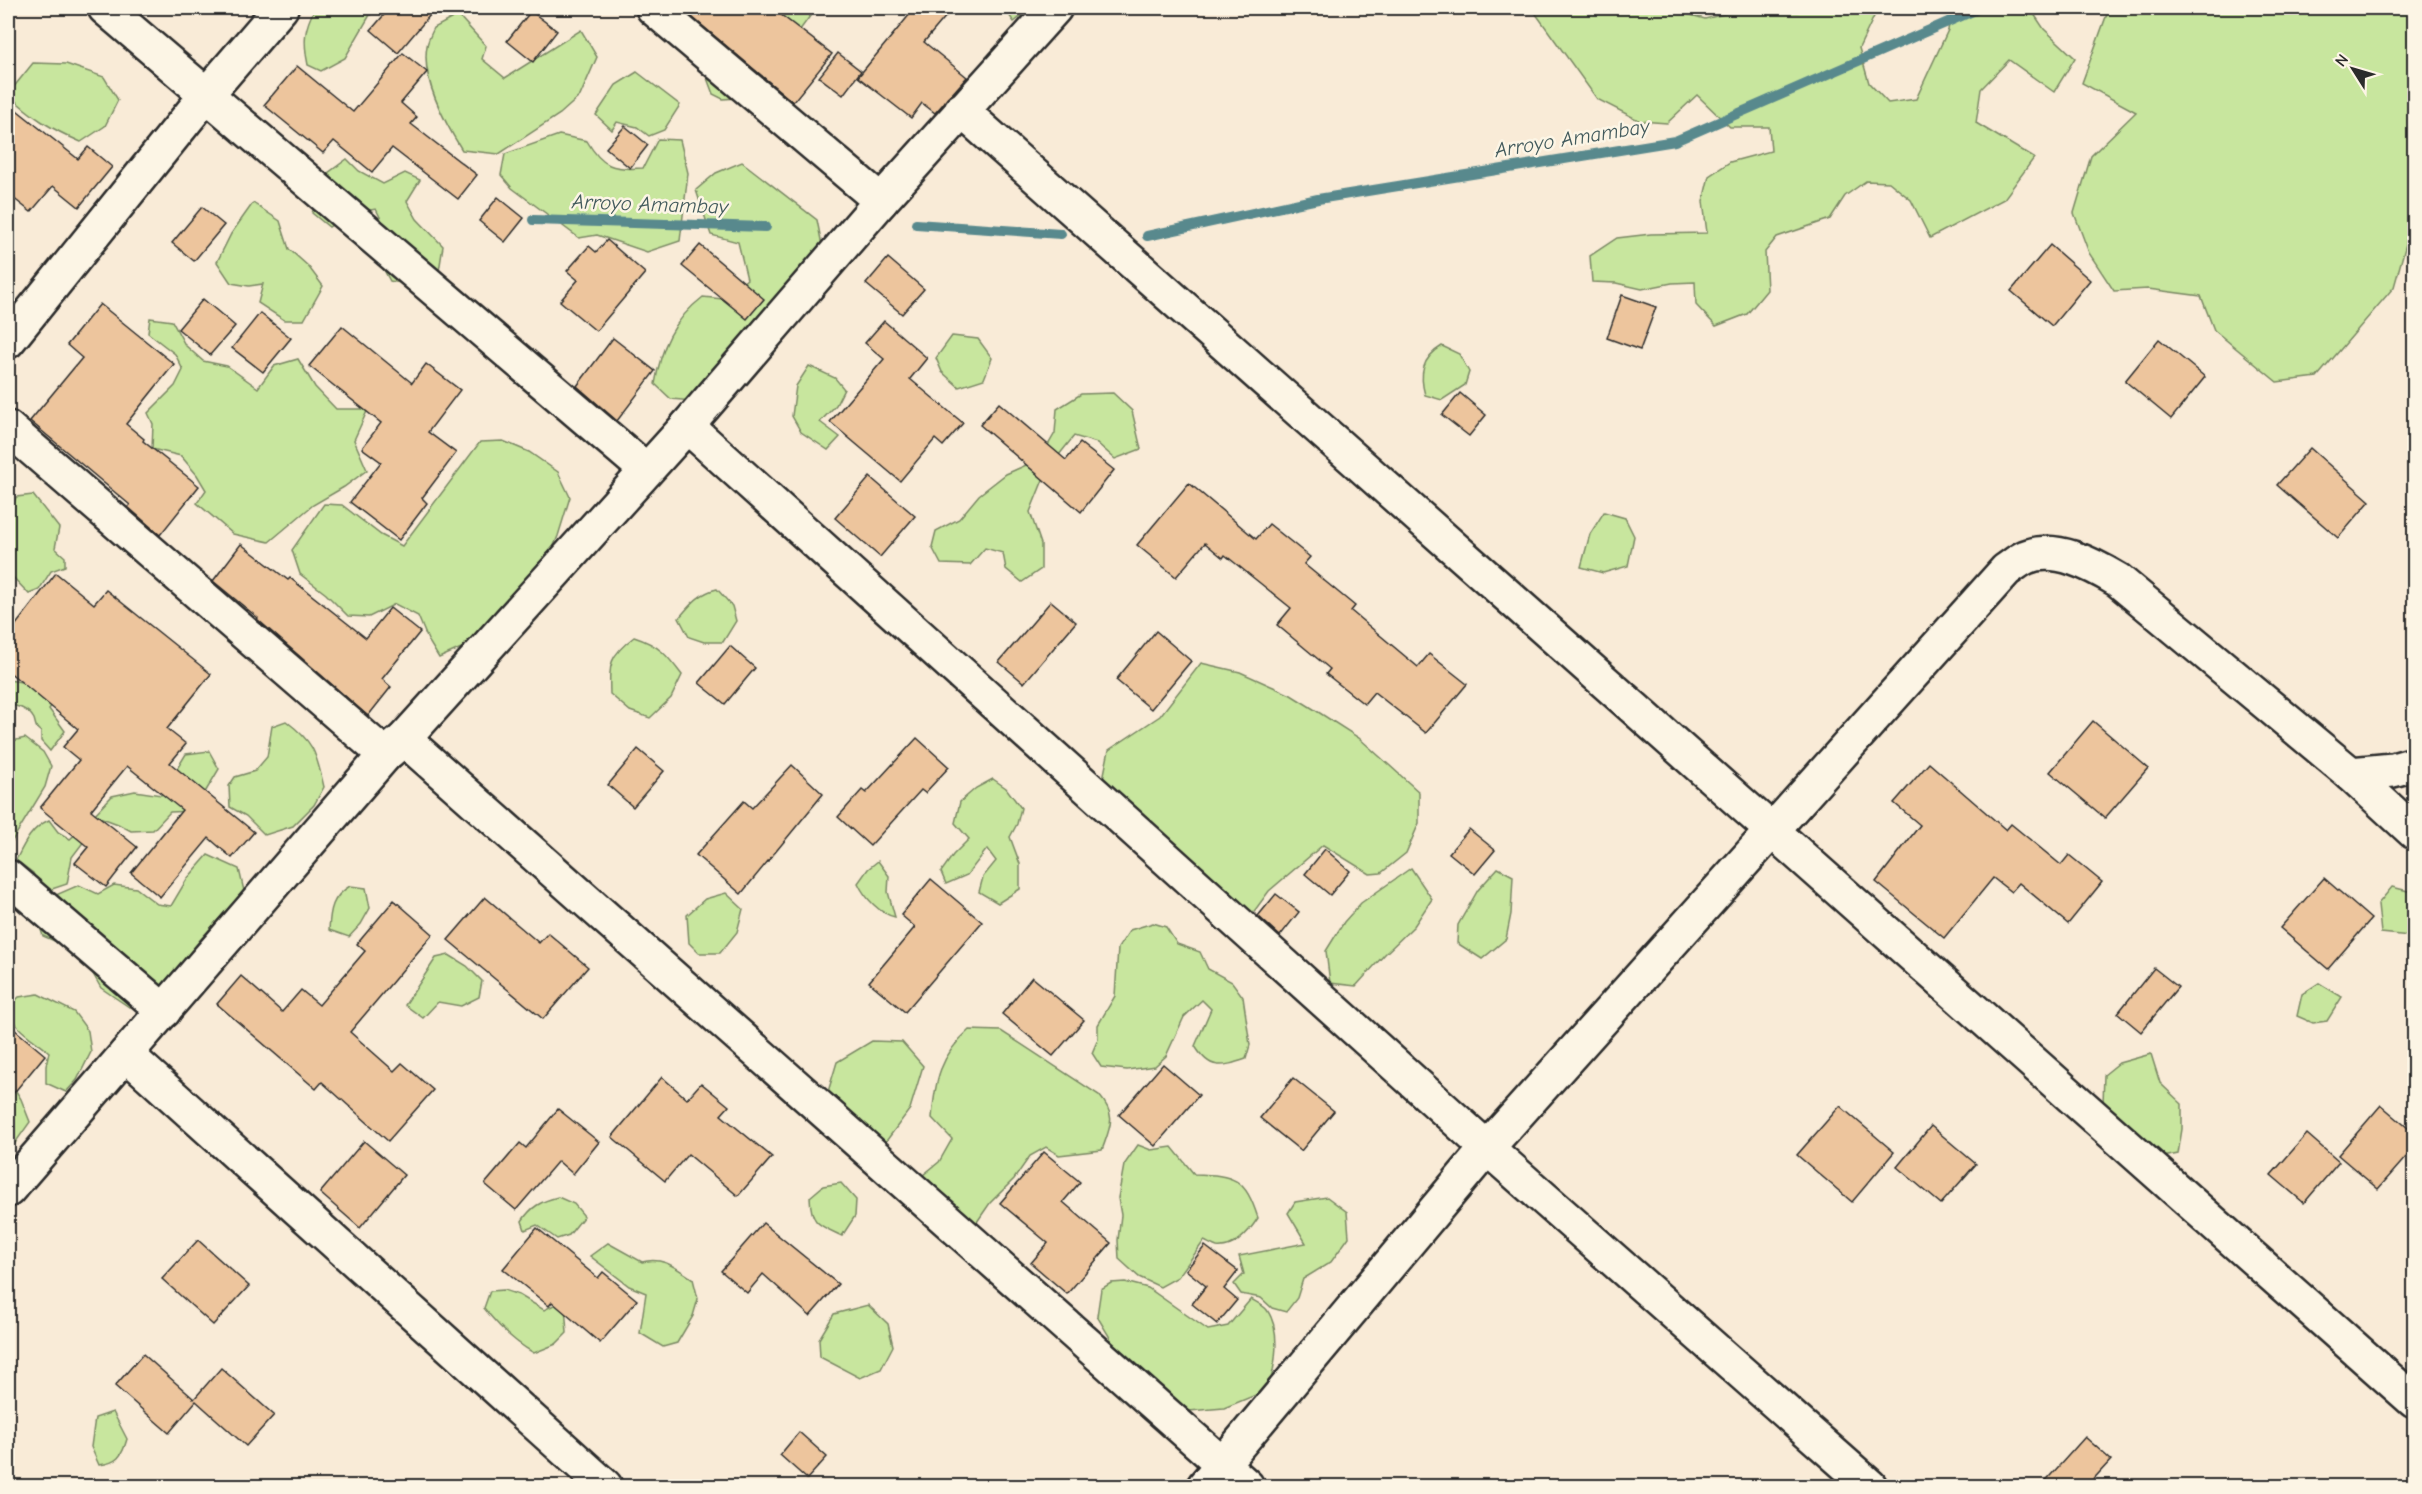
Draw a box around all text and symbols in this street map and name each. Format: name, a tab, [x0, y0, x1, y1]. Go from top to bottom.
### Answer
north arrow	[2323, 39, 2383, 99]
text: N	[2331, 51, 2352, 70]
water label: Arroyo Amambay	[1492, 114, 1653, 162]
water label: Arroyo Amambay	[571, 189, 730, 219]

